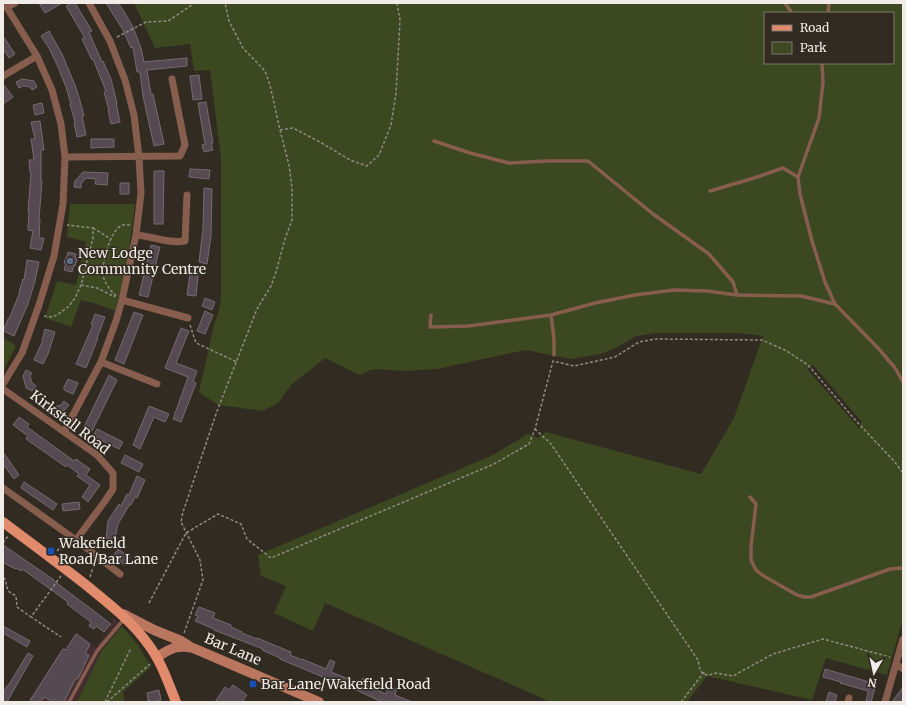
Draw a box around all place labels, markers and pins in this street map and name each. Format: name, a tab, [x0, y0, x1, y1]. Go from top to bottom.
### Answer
place label: New Lodge Community Centre	[78, 244, 206, 278]
marker: New Lodge Community Centre	[65, 256, 75, 266]
place label: Wakefield Road/Bar Lane	[58, 534, 158, 568]
marker: Wakefield Road/Bar Lane	[46, 546, 56, 556]
place label: Bar Lane/Wakefield Road	[261, 675, 431, 693]
marker: Bar Lane/Wakefield Road	[248, 679, 258, 689]

